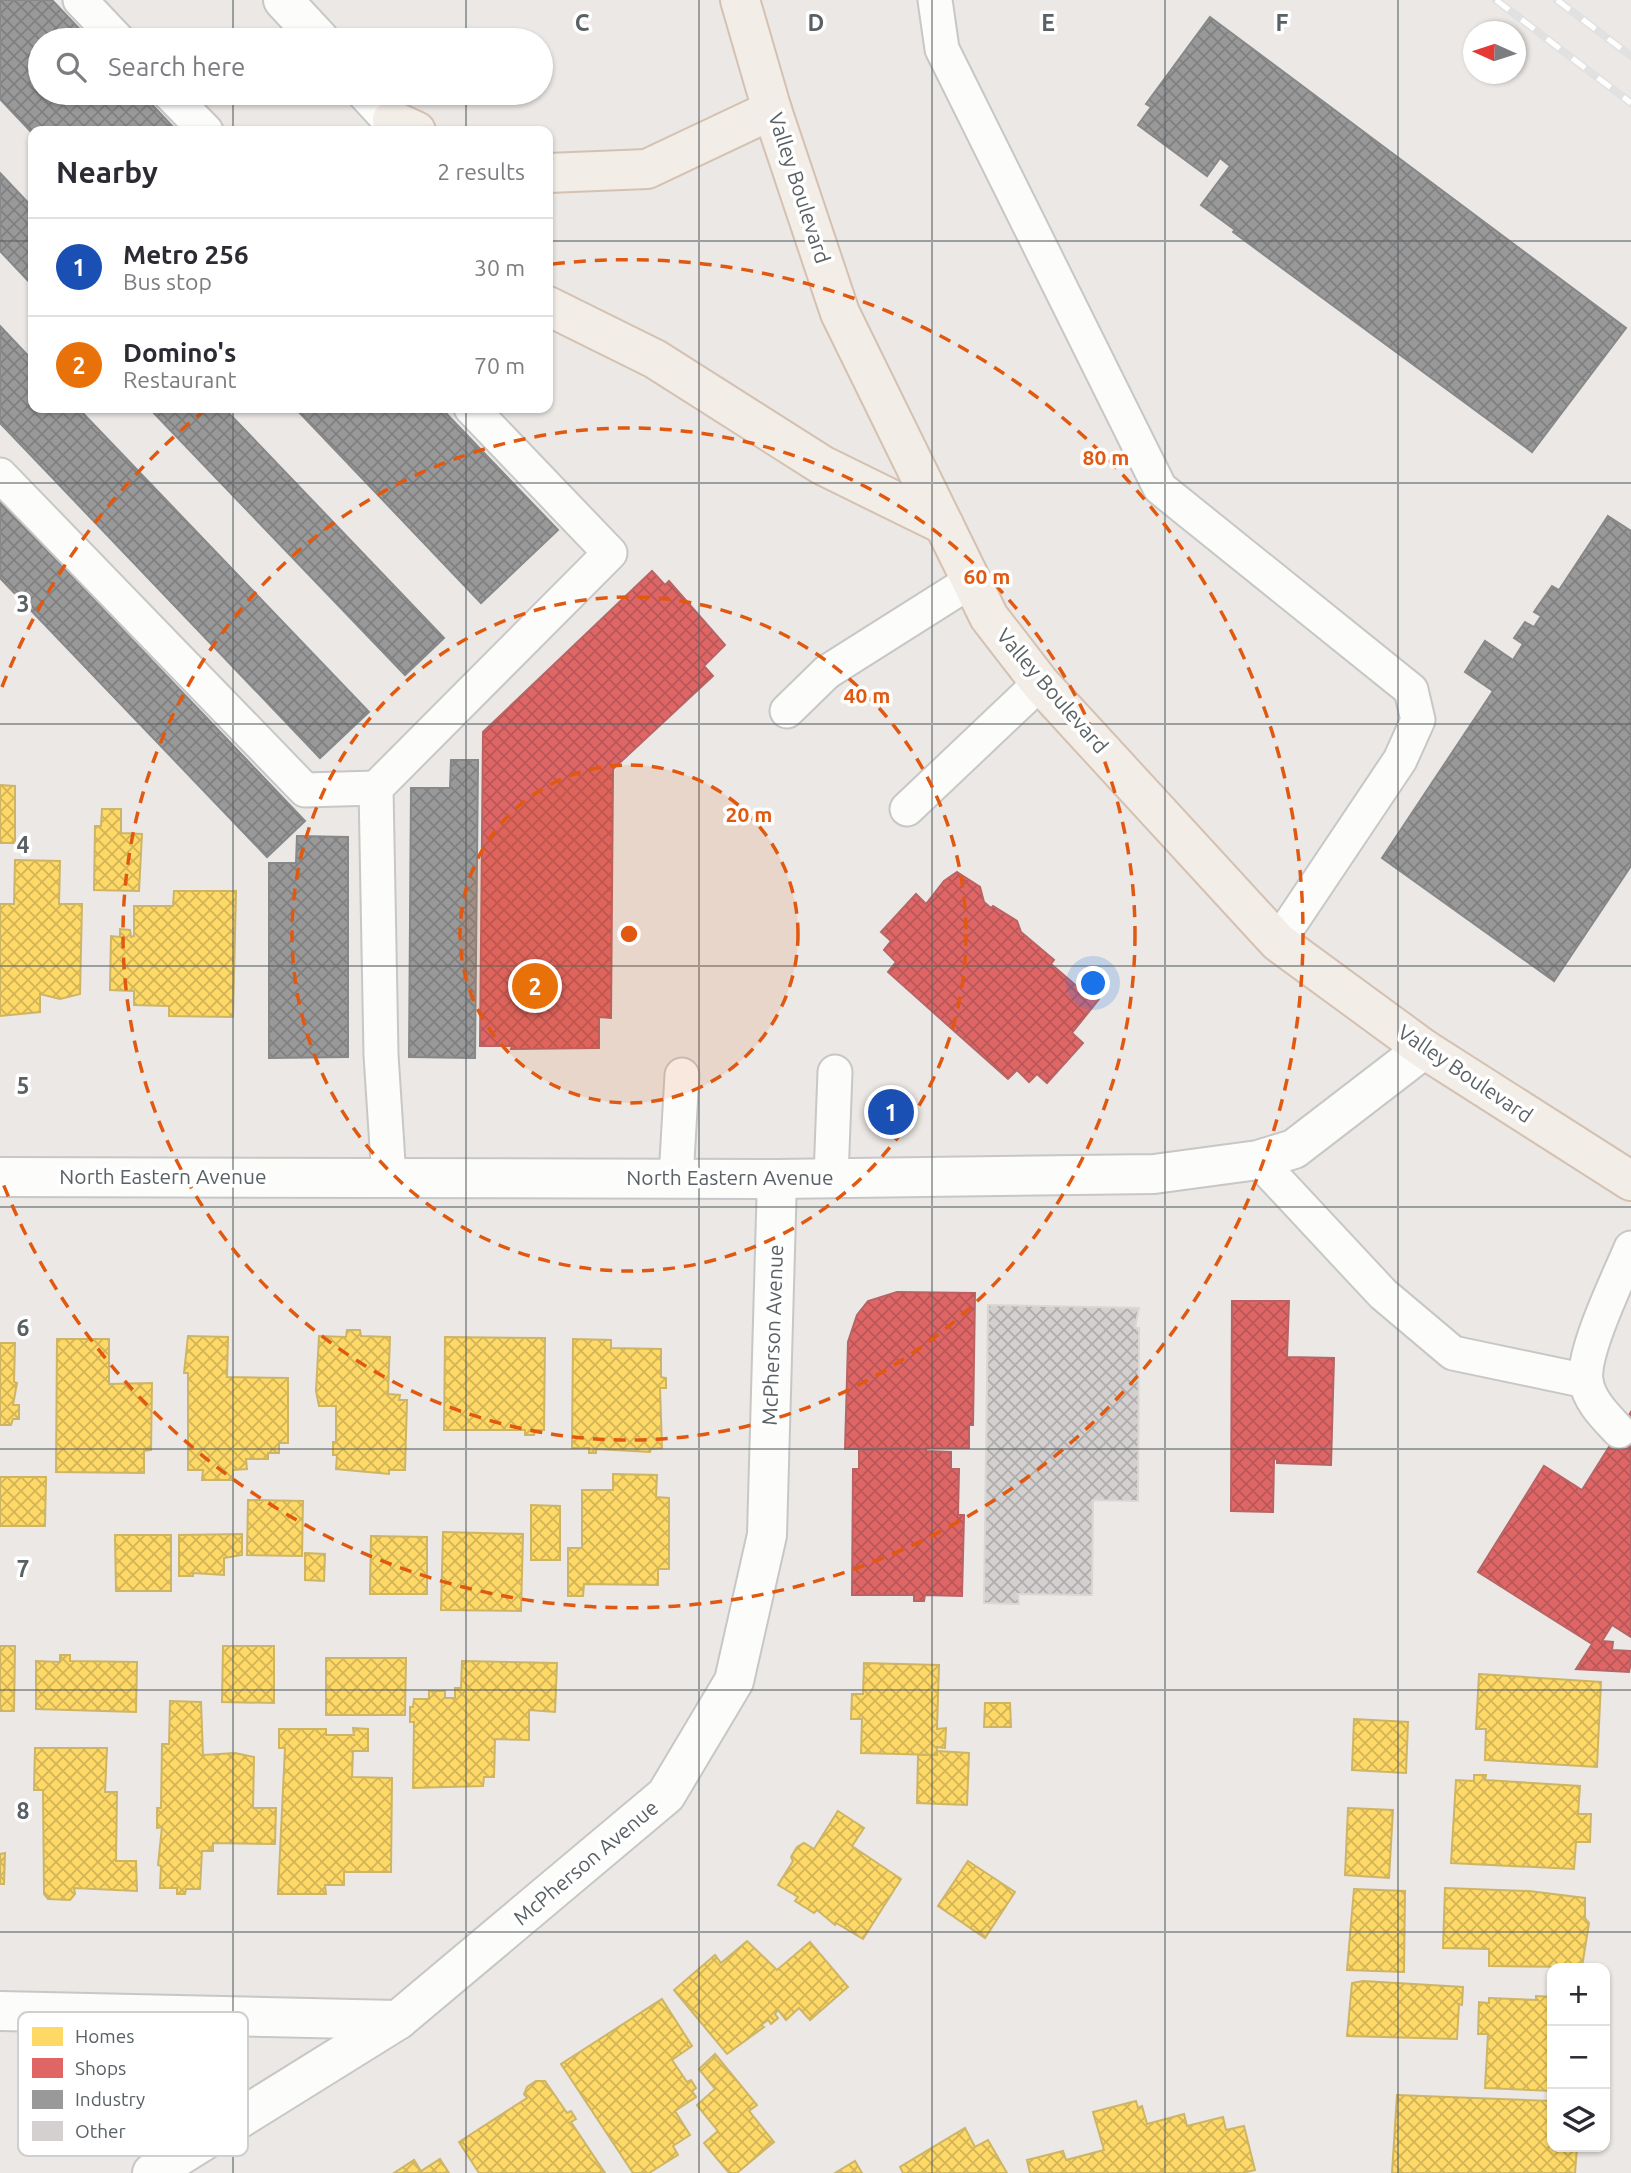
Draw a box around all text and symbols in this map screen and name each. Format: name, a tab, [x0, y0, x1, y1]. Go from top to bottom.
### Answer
text: C	[575, 10, 590, 35]
text: D	[808, 10, 824, 35]
text: E	[1041, 10, 1055, 35]
text: F	[1276, 10, 1289, 35]
north arrow	[1463, 21, 1526, 84]
search box	[28, 28, 553, 105]
icon: search	[52, 48, 90, 86]
text: Search here	[108, 52, 245, 81]
street label: Valley Boulevard	[764, 109, 836, 266]
text: Nearby	[56, 155, 158, 189]
text: 2 results	[437, 159, 525, 184]
text: Metro 256	[123, 240, 249, 269]
text: 1	[73, 255, 85, 280]
text: 30 m	[474, 255, 525, 280]
text: Bus stop	[123, 269, 212, 294]
text: Domino's	[123, 338, 236, 367]
text: 2	[73, 353, 85, 378]
text: 70 m	[474, 353, 525, 378]
text: Restaurant	[123, 367, 237, 392]
text: 80 m	[1083, 445, 1129, 469]
text: 60 m	[964, 564, 1010, 588]
text: 3	[17, 591, 29, 616]
street label: Valley Boulevard	[992, 623, 1113, 758]
text: 40 m	[844, 683, 890, 707]
text: 20 m	[726, 802, 772, 826]
text: 4	[17, 832, 30, 857]
centre of rings	[617, 922, 641, 946]
pin: 2	[512, 960, 558, 1012]
your location	[1076, 966, 1110, 1000]
street label: Valley Boulevard	[1394, 1019, 1537, 1127]
text: 5	[17, 1073, 29, 1098]
pin: 1	[868, 1086, 914, 1138]
street label: North Eastern Avenue	[59, 1164, 267, 1188]
street label: North Eastern Avenue	[626, 1165, 834, 1189]
street label: McPherson Avenue	[757, 1244, 787, 1426]
text: 6	[17, 1315, 30, 1340]
text: 7	[17, 1556, 29, 1581]
street label: McPherson Avenue	[508, 1795, 662, 1930]
text: 8	[17, 1798, 29, 1823]
map controls	[1547, 1963, 1610, 2152]
button: +	[1547, 1963, 1610, 2026]
legend	[18, 2012, 248, 2156]
text: Homes	[75, 2025, 135, 2047]
button: −	[1547, 2026, 1610, 2089]
text: Shops	[75, 2057, 126, 2079]
text: Industry	[75, 2088, 145, 2110]
button: layers	[1547, 2089, 1610, 2152]
text: Other	[75, 2120, 126, 2142]

